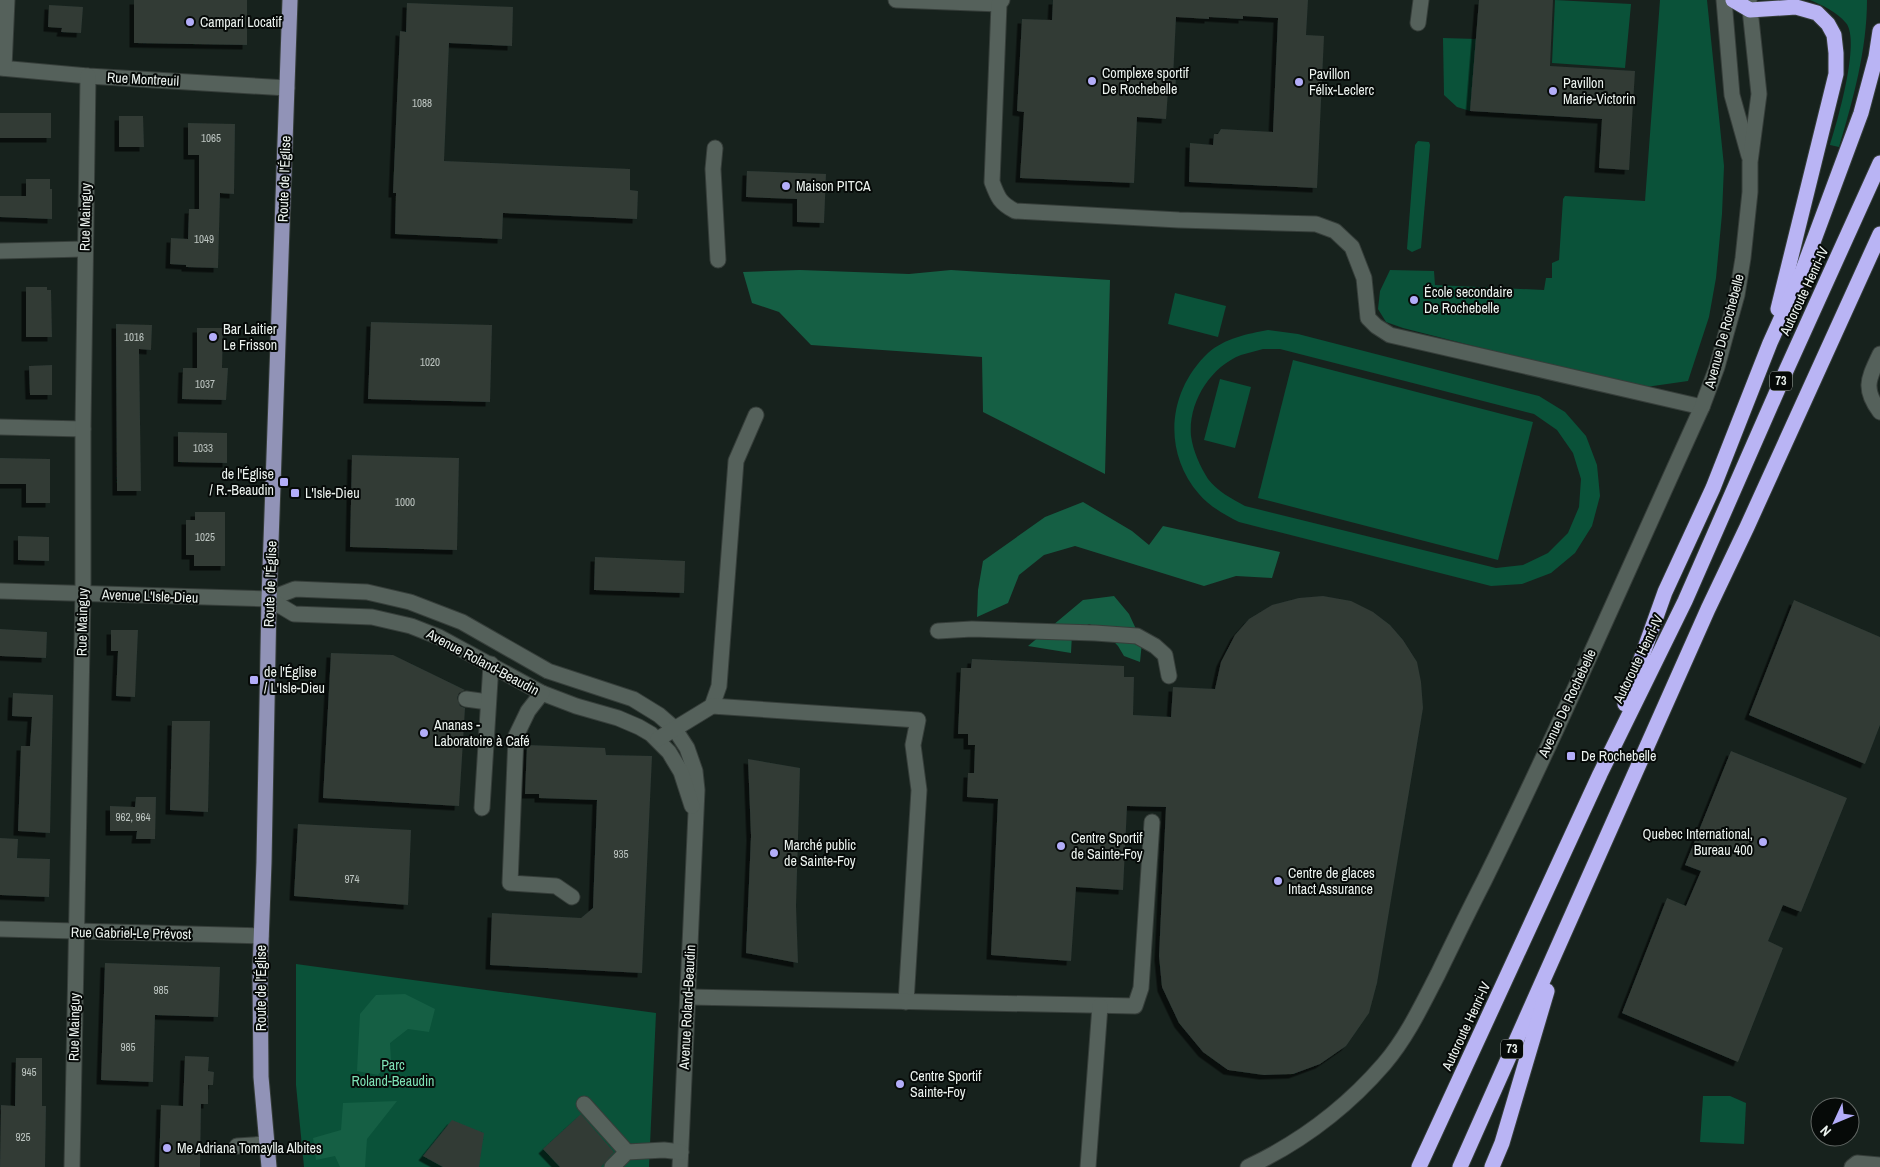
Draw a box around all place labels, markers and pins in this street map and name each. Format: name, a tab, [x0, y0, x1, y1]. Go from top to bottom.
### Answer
place label: Campari Locatif	[200, 13, 282, 31]
marker: Campari Locatif	[184, 16, 196, 28]
place label: Complexe sportif De Rochebelle	[1102, 64, 1190, 98]
place label: Pavillon Félix-Leclerc	[1309, 65, 1374, 99]
place label: Pavillon Marie-Victorin	[1563, 74, 1636, 108]
marker: Complexe sportif De Rochebelle	[1086, 75, 1098, 87]
marker: Pavillon Félix-Leclerc	[1293, 76, 1305, 88]
marker: Pavillon Marie-Victorin	[1547, 85, 1559, 97]
place label: Maison PITCA	[796, 177, 871, 195]
marker: Maison PITCA	[780, 180, 792, 192]
place label: École secondaire De Rochebelle	[1424, 283, 1513, 317]
marker: École secondaire De Rochebelle	[1408, 294, 1420, 306]
place label: Bar Laitier Le Frisson	[223, 320, 277, 354]
marker: Bar Laitier Le Frisson	[207, 331, 219, 343]
place label: de l'Église / R.-Beaudin	[210, 465, 274, 499]
marker: de l'Église / R.-Beaudin	[278, 476, 290, 488]
place label: L'Isle-Dieu	[305, 484, 360, 502]
marker: L'Isle-Dieu	[289, 487, 301, 499]
place label: de l'Église / L'Isle-Dieu	[264, 663, 325, 697]
marker: de l'Église / L'Isle-Dieu	[248, 674, 260, 686]
place label: Ananas - Laboratoire à Café	[433, 716, 530, 750]
marker: Ananas - Laboratoire à Café	[418, 727, 430, 739]
place label: De Rochebelle	[1581, 747, 1656, 765]
marker: De Rochebelle	[1565, 750, 1577, 762]
place label: Quebec International, Bureau 400	[1643, 825, 1753, 859]
place label: Centre Sportif de Sainte-Foy	[1071, 829, 1143, 863]
place label: Marché public de Sainte-Foy	[784, 836, 856, 870]
marker: Quebec International, Bureau 400	[1757, 836, 1769, 848]
marker: Centre Sportif de Sainte-Foy	[1055, 840, 1067, 852]
marker: Marché public de Sainte-Foy	[768, 847, 780, 859]
place label: Centre de glaces Intact Assurance	[1288, 864, 1375, 898]
marker: Centre de glaces Intact Assurance	[1272, 875, 1284, 887]
place label: Centre Sportif Sainte-Foy	[910, 1067, 982, 1101]
marker: Centre Sportif Sainte-Foy	[894, 1078, 906, 1090]
place label: Me Adriana Tomaylla Albites	[177, 1139, 322, 1157]
marker: Me Adriana Tomaylla Albites	[161, 1142, 173, 1154]

